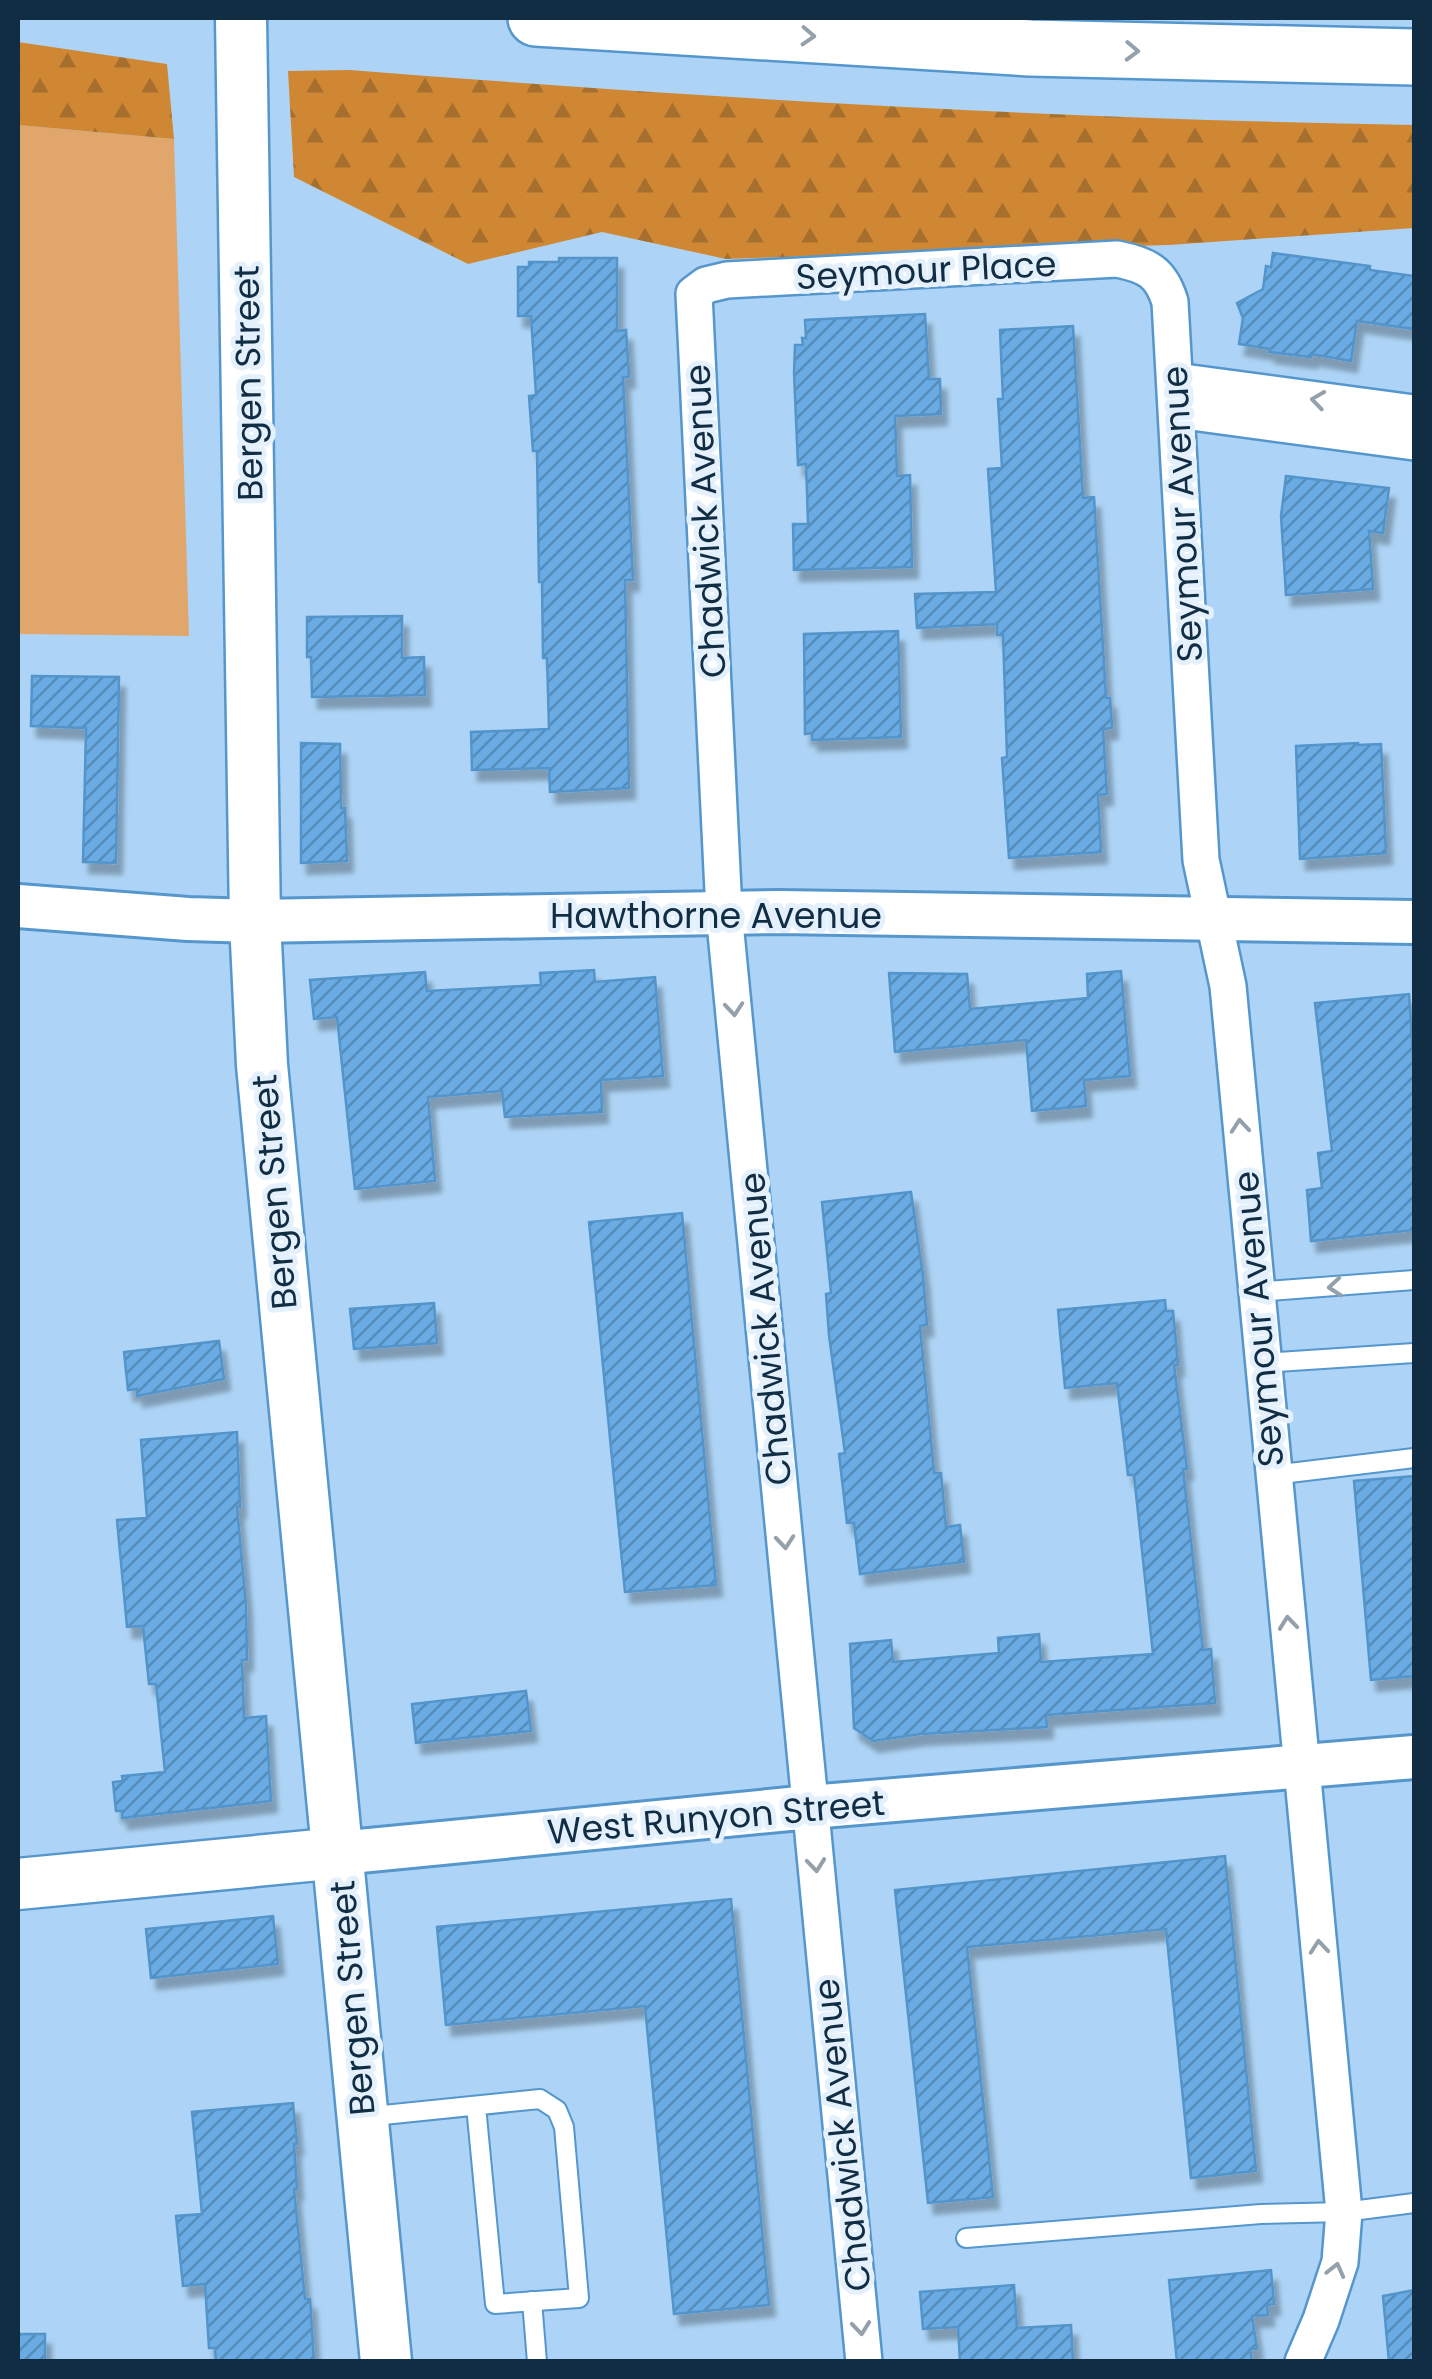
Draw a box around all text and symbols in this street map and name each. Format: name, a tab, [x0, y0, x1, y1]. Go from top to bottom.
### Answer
one-way arrow	[800, 25, 816, 46]
one-way arrow	[1125, 41, 1141, 62]
street label: Seymour Place	[795, 239, 1057, 301]
street label: Bergen Street	[221, 265, 275, 501]
street label: Chadwick Avenue	[672, 363, 738, 679]
street label: Seymour Avenue	[1150, 365, 1214, 663]
one-way arrow	[1309, 390, 1325, 411]
street label: Hawthorne Avenue	[550, 891, 882, 940]
one-way arrow	[723, 1002, 744, 1018]
street label: Bergen Street	[239, 1072, 309, 1312]
one-way arrow	[1230, 1117, 1252, 1133]
street label: Seymour Avenue	[1221, 1169, 1295, 1469]
street label: Chadwick Avenue	[727, 1170, 803, 1488]
one-way arrow	[1327, 1276, 1343, 1298]
one-way arrow	[774, 1534, 796, 1550]
one-way arrow	[1277, 1615, 1299, 1631]
street label: West Runyon Street	[545, 1778, 887, 1856]
one-way arrow	[805, 1858, 827, 1874]
street label: Bergen Street	[317, 1878, 387, 2118]
one-way arrow	[1309, 1939, 1330, 1955]
street label: Chadwick Avenue	[801, 1976, 883, 2294]
one-way arrow	[1324, 2262, 1345, 2279]
one-way arrow	[850, 2321, 872, 2337]

